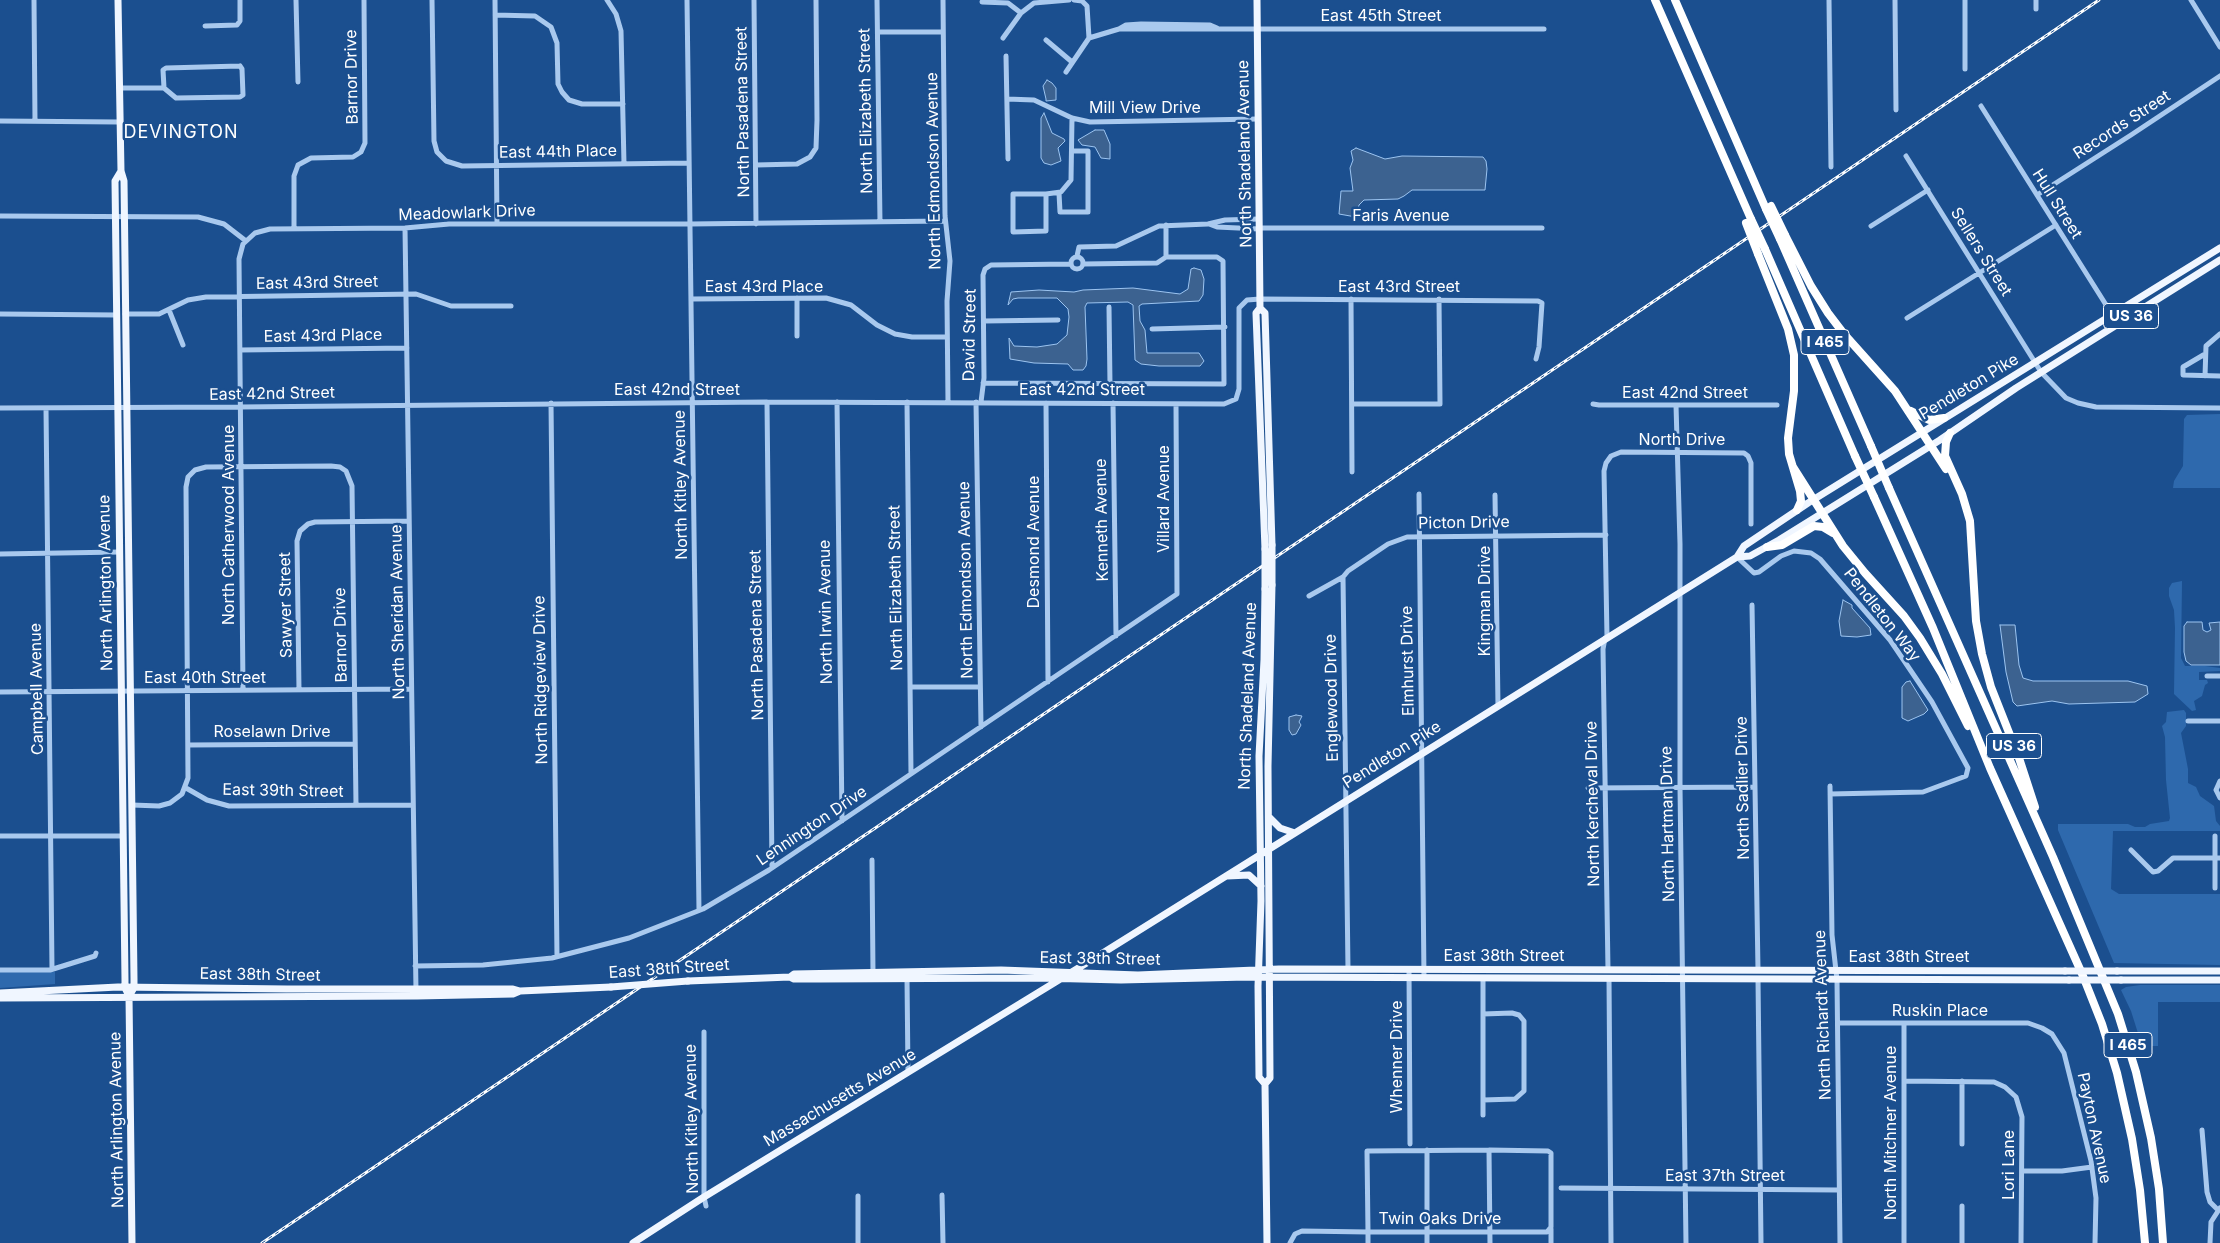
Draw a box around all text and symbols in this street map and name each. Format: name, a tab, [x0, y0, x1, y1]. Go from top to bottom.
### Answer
street label: East 45th Street	[1320, 6, 1442, 26]
street label: North Pasadena Street	[732, 26, 754, 198]
street label: North Elizabeth Street	[855, 28, 877, 194]
street label: Barnor Drive	[342, 29, 362, 125]
street label: North Shadeland Avenue	[1234, 60, 1256, 248]
street label: North Edmondson Avenue	[923, 72, 945, 270]
street label: Records Street	[2070, 87, 2174, 163]
street label: Mill View Drive	[1089, 98, 1201, 118]
district label: DEVINGTON	[122, 122, 240, 144]
street label: East 44th Place	[499, 141, 617, 163]
street label: Hull Street	[2028, 166, 2086, 242]
street label: Meadowlark Drive	[398, 201, 536, 225]
street label: Sellers Street	[1946, 204, 2016, 300]
street label: Faris Avenue	[1352, 206, 1450, 226]
street label: East 43rd Street	[256, 272, 378, 294]
street label: East 43rd Place	[705, 277, 823, 297]
street label: East 43rd Street	[1338, 277, 1460, 297]
street label: David Street	[960, 289, 980, 381]
road number: US 36	[2104, 304, 2158, 328]
street label: East 43rd Place	[264, 325, 382, 347]
road number: I 465	[1801, 330, 1849, 354]
street label: Pendleton Pike	[1916, 350, 2022, 424]
street label: East 42nd Street	[614, 380, 740, 400]
street label: East 42nd Street	[1019, 380, 1145, 400]
street label: East 42nd Street	[209, 383, 335, 405]
street label: East 42nd Street	[1622, 383, 1748, 403]
street label: North Kitley Avenue	[670, 410, 692, 560]
street label: North Catherwood Avenue	[219, 425, 239, 625]
street label: North Drive	[1639, 430, 1725, 450]
street label: Villard Avenue	[1154, 445, 1174, 553]
street label: Kenneth Avenue	[1091, 458, 1113, 582]
street label: Desmond Avenue	[1024, 476, 1044, 608]
street label: North Edmondson Avenue	[955, 481, 977, 679]
street label: North Arlington Avenue	[95, 495, 117, 671]
street label: North Elizabeth Street	[885, 505, 907, 671]
street label: Picton Drive	[1418, 513, 1510, 533]
street label: North Sheridan Avenue	[387, 524, 409, 700]
street label: North Irwin Avenue	[815, 539, 837, 685]
street label: Kingman Drive	[1475, 546, 1495, 656]
street label: North Pasadena Street	[746, 549, 768, 721]
street label: Sawyer Street	[275, 552, 297, 658]
street label: Pendleton Way	[1840, 564, 1924, 666]
street label: Barnor Drive	[331, 587, 351, 683]
street label: North Ridgeview Drive	[530, 595, 552, 765]
street label: North Shadeland Avenue	[1235, 602, 1261, 790]
street label: Elmhurst Drive	[1397, 606, 1419, 716]
street label: Campbell Avenue	[26, 623, 48, 755]
street label: Englewood Drive	[1321, 634, 1343, 762]
street label: East 40th Street	[144, 668, 266, 688]
street label: North Sadlier Drive	[1732, 716, 1754, 860]
street label: Pendleton Pike	[1339, 717, 1445, 793]
street label: North Kercheval Drive	[1582, 721, 1604, 887]
street label: Roselawn Drive	[213, 722, 331, 742]
road number: US 36	[1986, 734, 2042, 758]
street label: North Hartman Drive	[1657, 746, 1679, 902]
street label: East 39th Street	[222, 780, 344, 802]
street label: Lennington Drive	[753, 782, 871, 870]
street label: North Richardt Avenue	[1810, 929, 1836, 1101]
street label: East 38th Street	[1444, 946, 1564, 966]
street label: East 38th Street	[1849, 947, 1969, 967]
street label: East 38th Street	[1039, 948, 1161, 970]
street label: East 38th Street	[608, 955, 730, 983]
street label: East 38th Street	[199, 964, 321, 986]
street label: Whenner Drive	[1387, 1000, 1407, 1114]
street label: Ruskin Place	[1892, 1001, 1988, 1021]
street label: North Arlington Avenue	[106, 1032, 128, 1208]
road number: I 465	[2104, 1032, 2152, 1058]
street label: North Kitley Avenue	[681, 1044, 703, 1194]
street label: Massachusetts Avenue	[760, 1045, 920, 1151]
street label: North Mitchner Avenue	[1881, 1046, 1901, 1220]
street label: Payton Avenue	[2073, 1071, 2115, 1185]
street label: Lori Lane	[1999, 1130, 2019, 1200]
street label: East 37th Street	[1665, 1166, 1785, 1186]
street label: Twin Oaks Drive	[1379, 1209, 1501, 1229]

